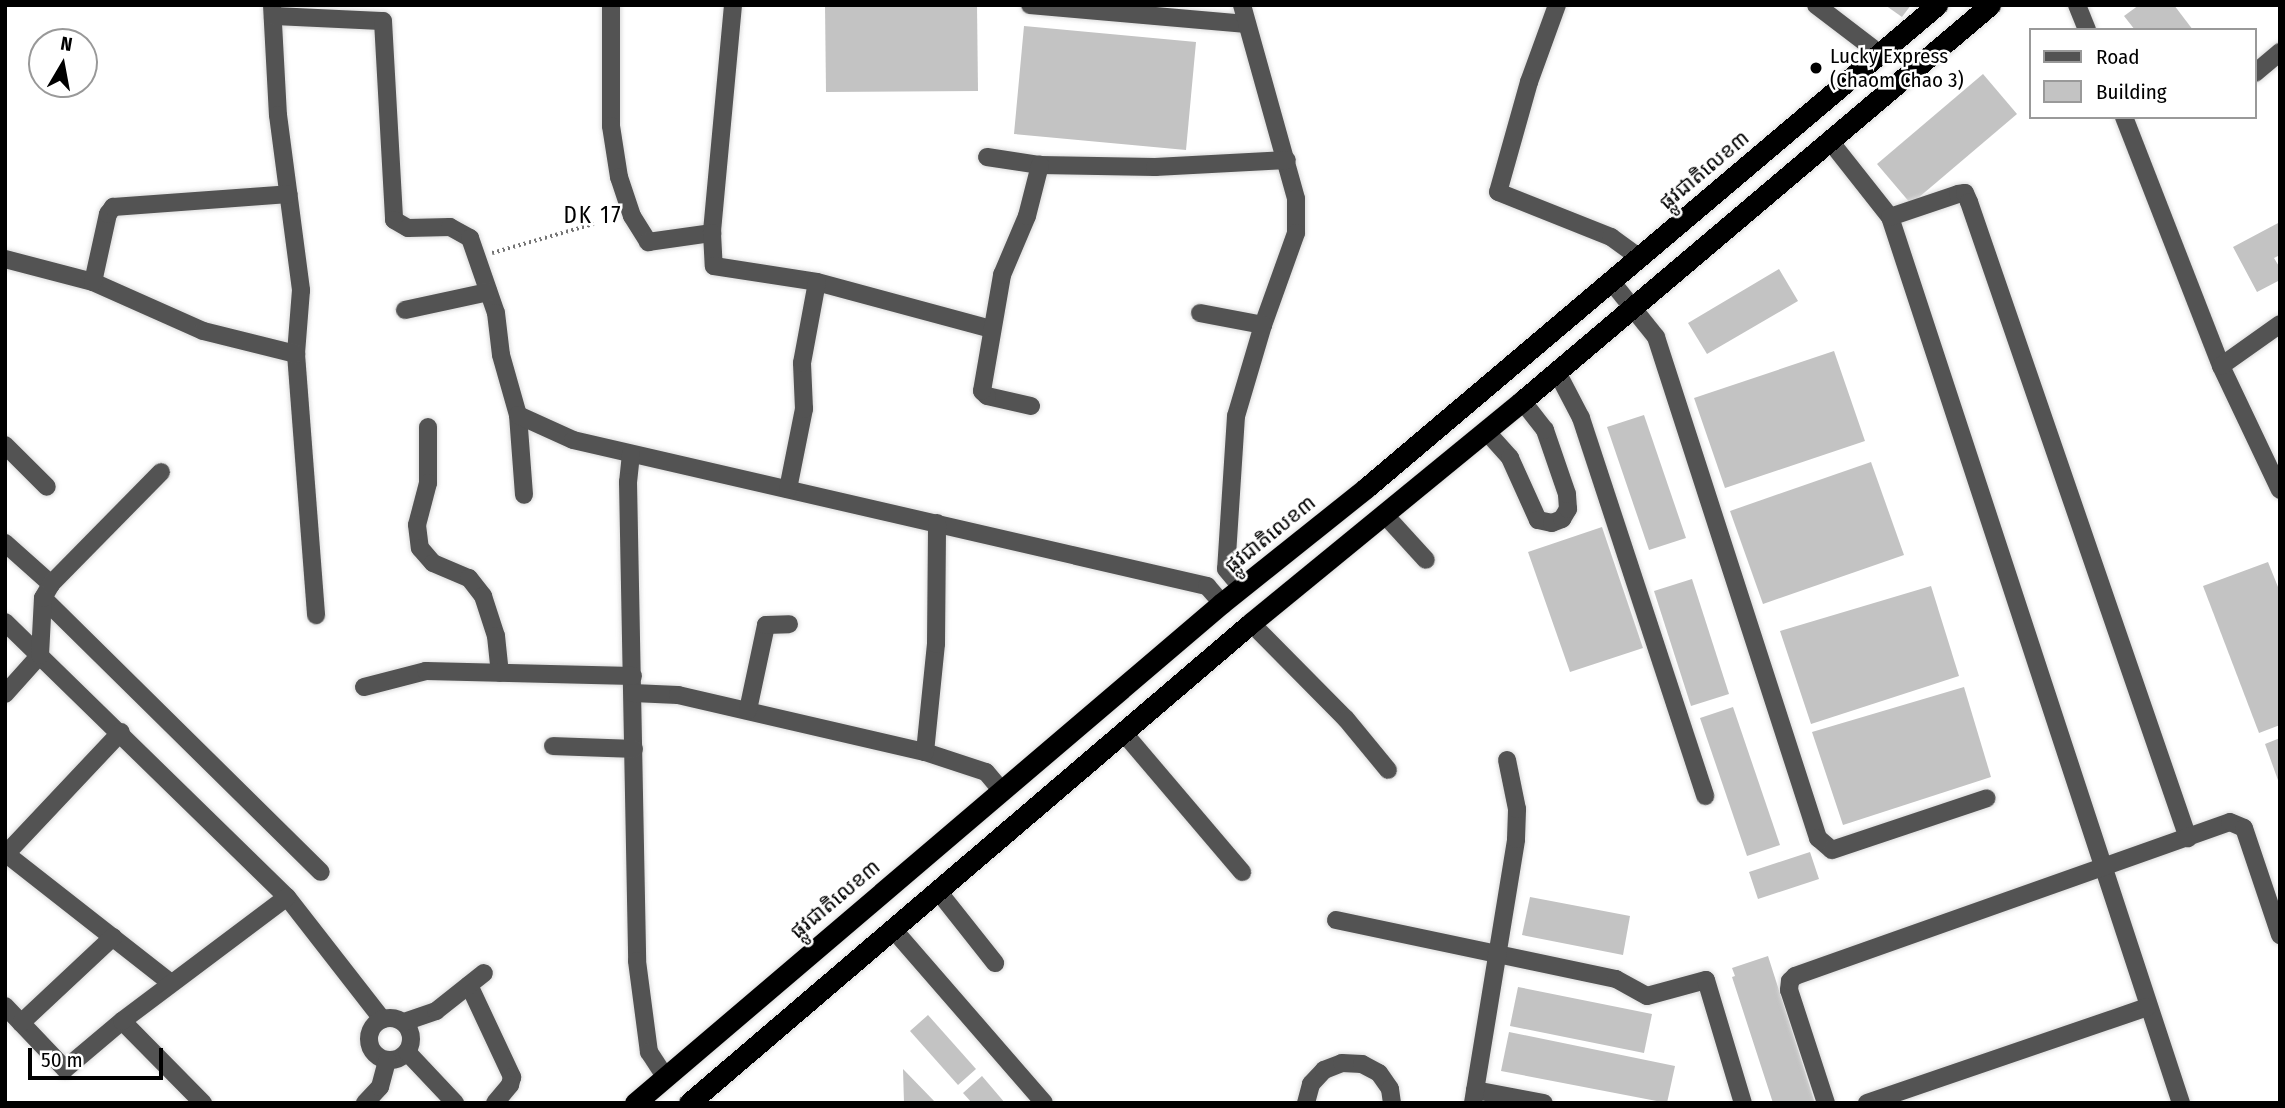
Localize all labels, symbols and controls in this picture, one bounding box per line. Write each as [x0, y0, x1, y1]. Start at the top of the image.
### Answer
north arrow [28, 28, 98, 98]
legend [2030, 28, 2257, 119]
text: N [59, 31, 74, 56]
place label: Lucky Express (Chaom Chao 3) [1830, 43, 1964, 93]
text: Road [2096, 44, 2140, 70]
marker: Lucky Express (Chaom Chao 3) [1808, 60, 1824, 76]
text: Building [2096, 79, 2167, 105]
street label: ផ្លូវជាតិលេខ៣ [1654, 125, 1754, 215]
district label: DK 17 [564, 201, 622, 229]
street label: ផ្លូវជាតិលេខ៣ [1219, 490, 1321, 578]
street label: ផ្លូវជាតិលេខ៣ [785, 854, 885, 944]
scale bar [32, 1034, 166, 1078]
text: 50 m [41, 1047, 83, 1073]

